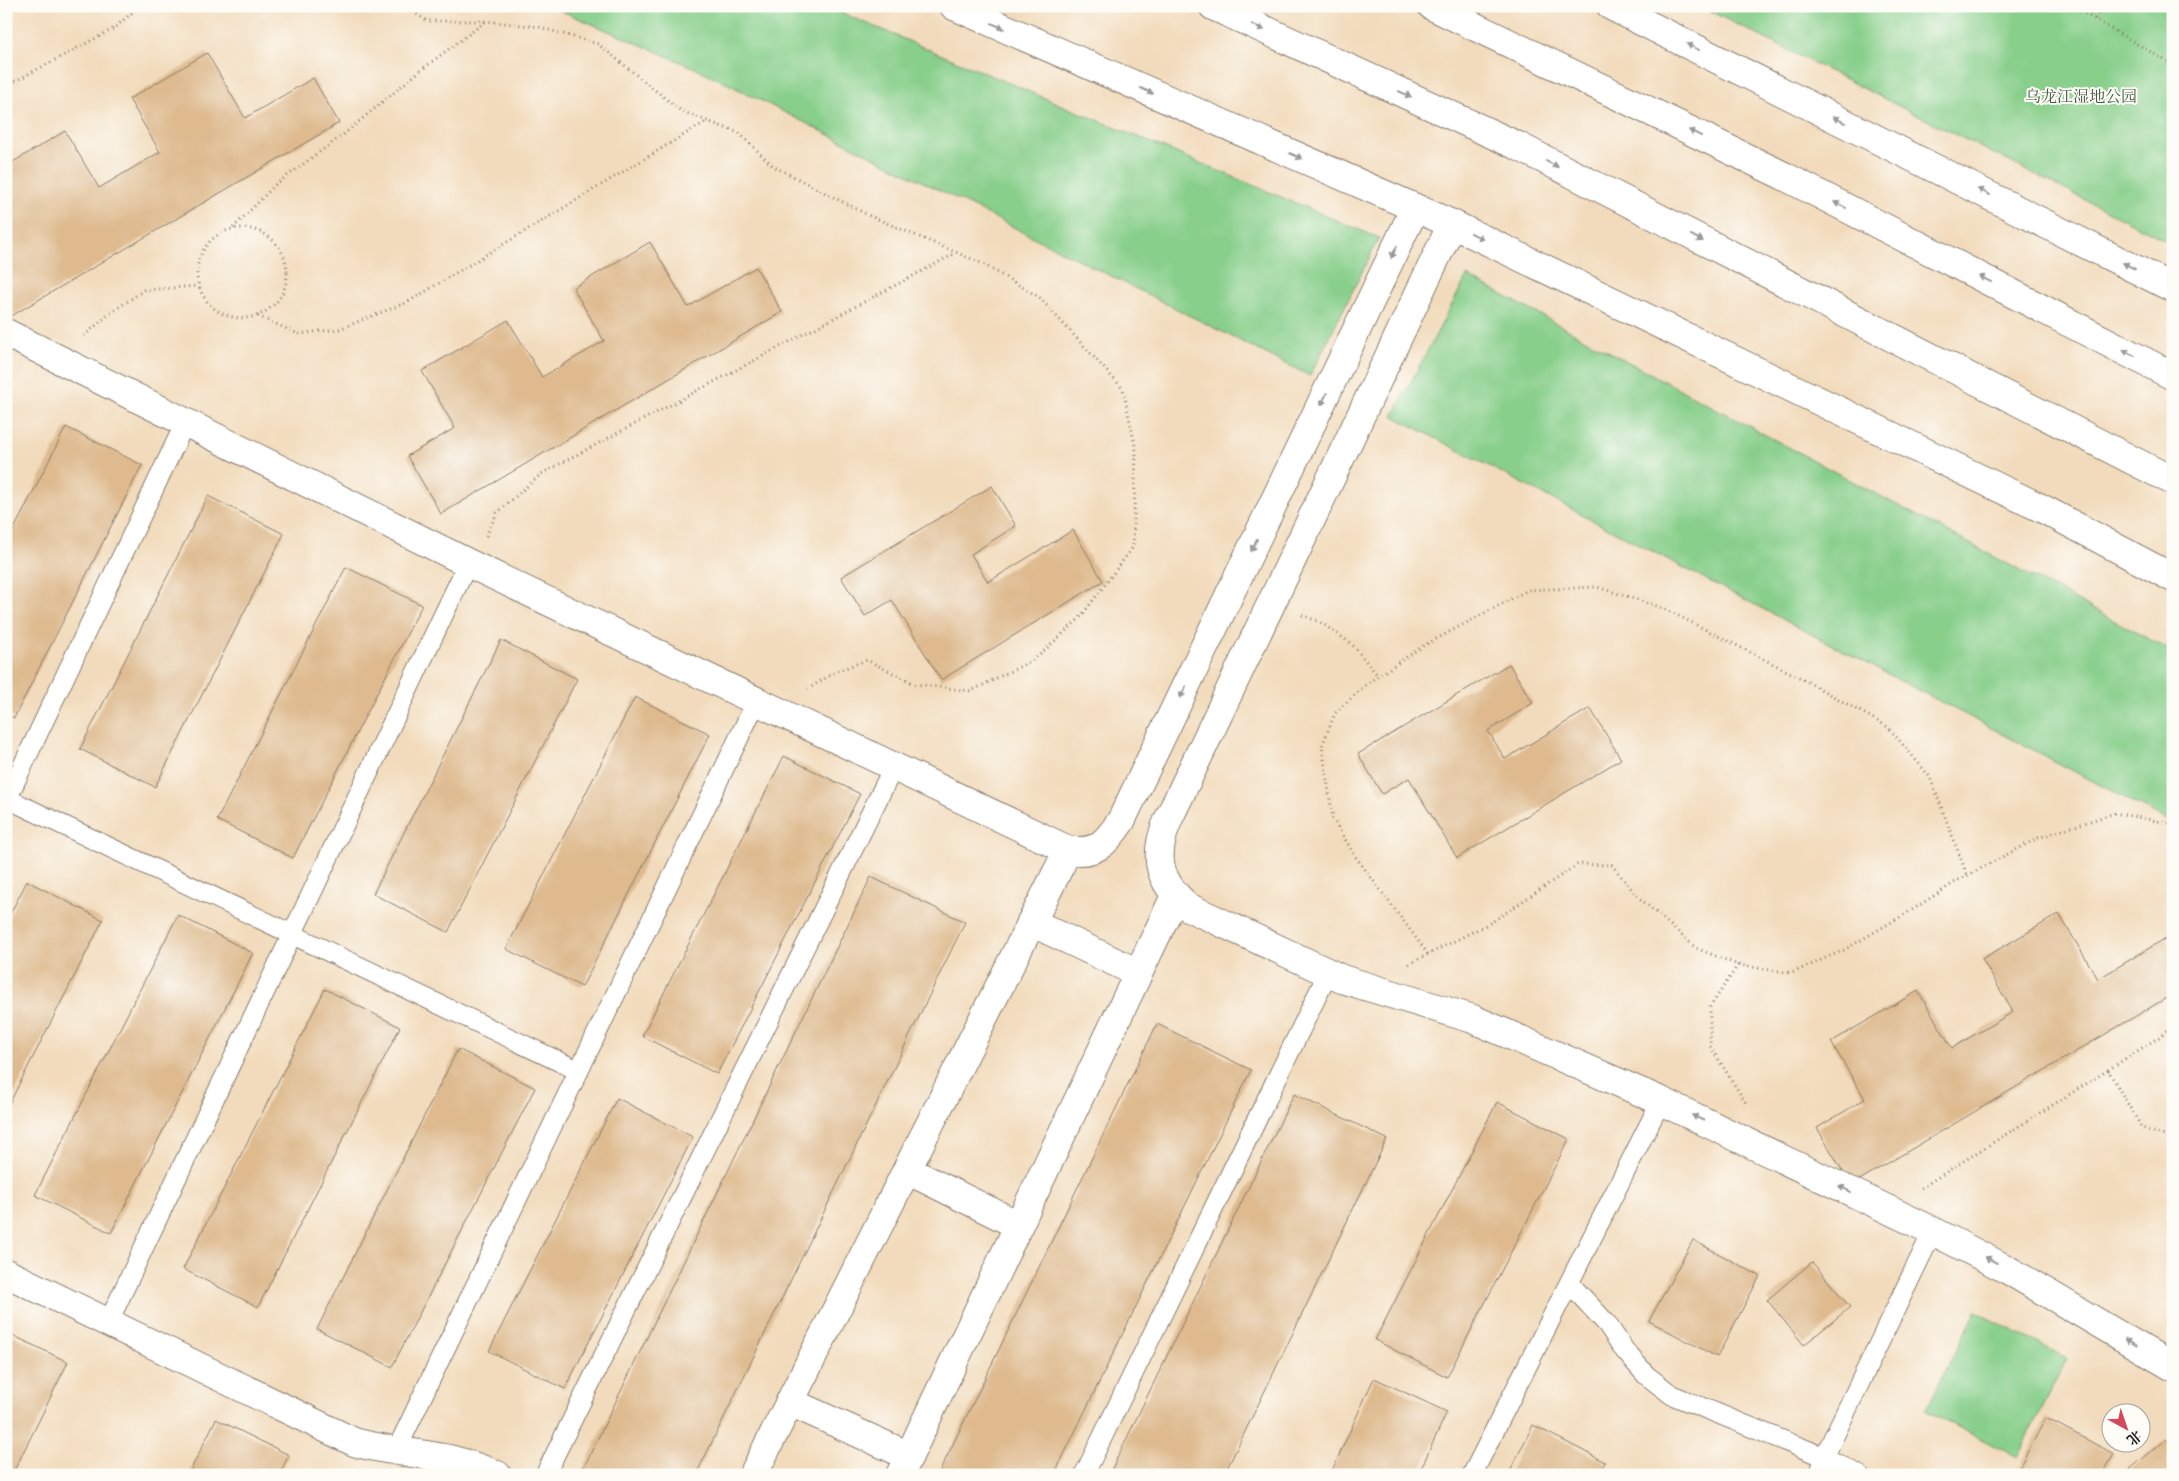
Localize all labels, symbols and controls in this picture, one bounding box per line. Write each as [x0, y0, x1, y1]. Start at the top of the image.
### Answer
one-way arrow [991, 22, 1005, 30]
one-way arrow [1251, 23, 1265, 31]
one-way arrow [1686, 43, 1701, 51]
park label: 乌龙江湿地公园 [2025, 86, 2137, 108]
one-way arrow [1140, 87, 1154, 95]
one-way arrow [1398, 90, 1413, 99]
one-way arrow [1832, 116, 1846, 124]
one-way arrow [1687, 129, 1702, 137]
one-way arrow [1289, 152, 1303, 160]
one-way arrow [1545, 160, 1560, 168]
one-way arrow [1977, 188, 1991, 196]
one-way arrow [1833, 201, 1848, 209]
one-way arrow [1469, 232, 1484, 240]
one-way arrow [1690, 234, 1704, 242]
one-way arrow [1390, 245, 1398, 259]
one-way arrow [2122, 262, 2136, 270]
one-way arrow [1978, 275, 1992, 283]
one-way arrow [2122, 349, 2137, 357]
one-way arrow [1320, 392, 1328, 406]
one-way arrow [1249, 538, 1257, 552]
one-way arrow [1179, 685, 1187, 699]
one-way arrow [1691, 1114, 1705, 1122]
one-way arrow [1838, 1184, 1852, 1192]
one-way arrow [1983, 1256, 1998, 1264]
one-way arrow [2124, 1338, 2137, 1347]
north arrow [2102, 1404, 2152, 1454]
text: 北 [2123, 1426, 2146, 1449]

